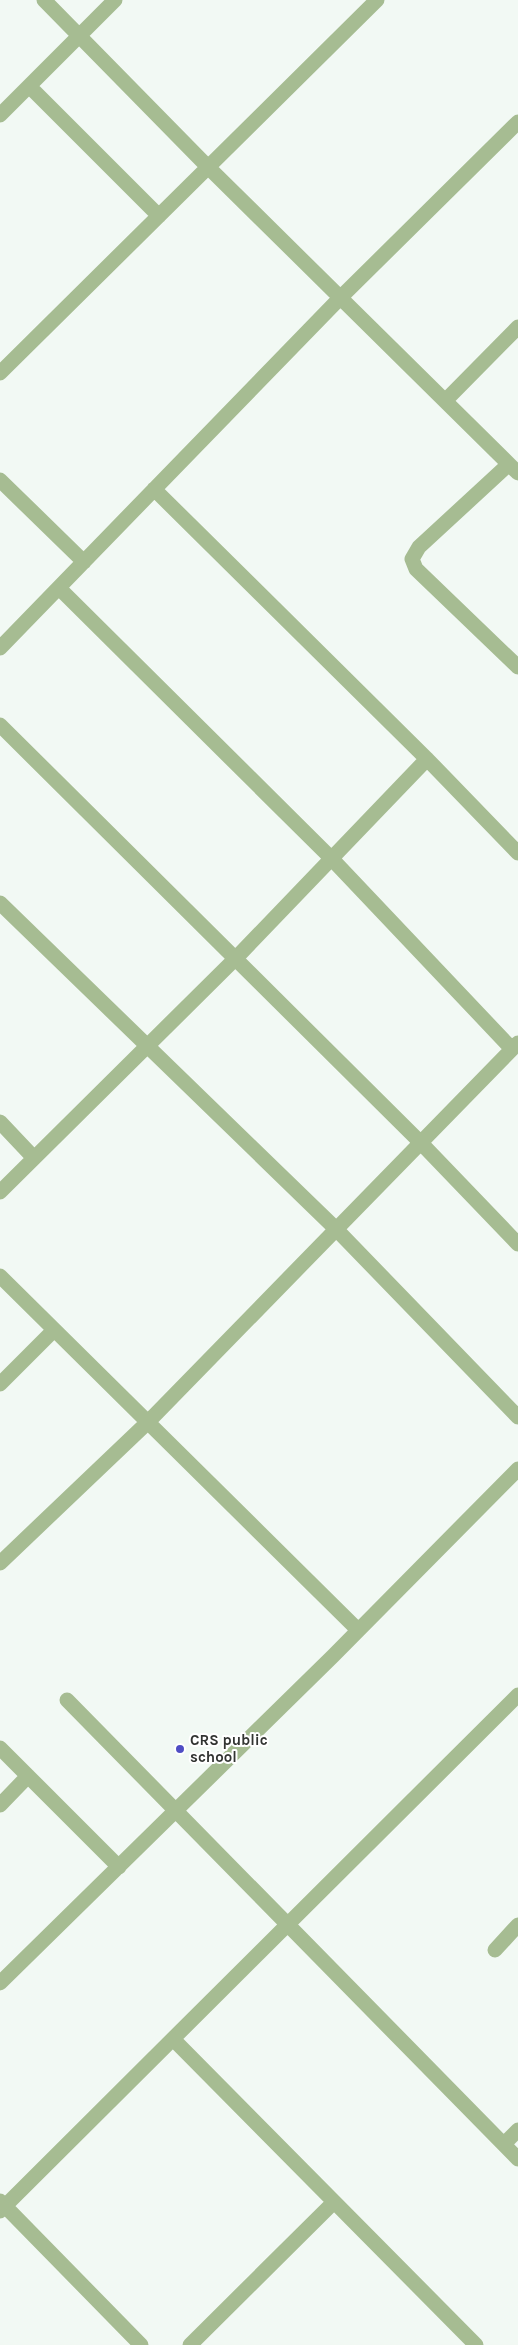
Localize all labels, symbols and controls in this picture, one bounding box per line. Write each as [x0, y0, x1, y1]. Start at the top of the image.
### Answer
place label: CRS public school [190, 1731, 268, 1766]
marker: CRS public school [174, 1743, 186, 1755]

